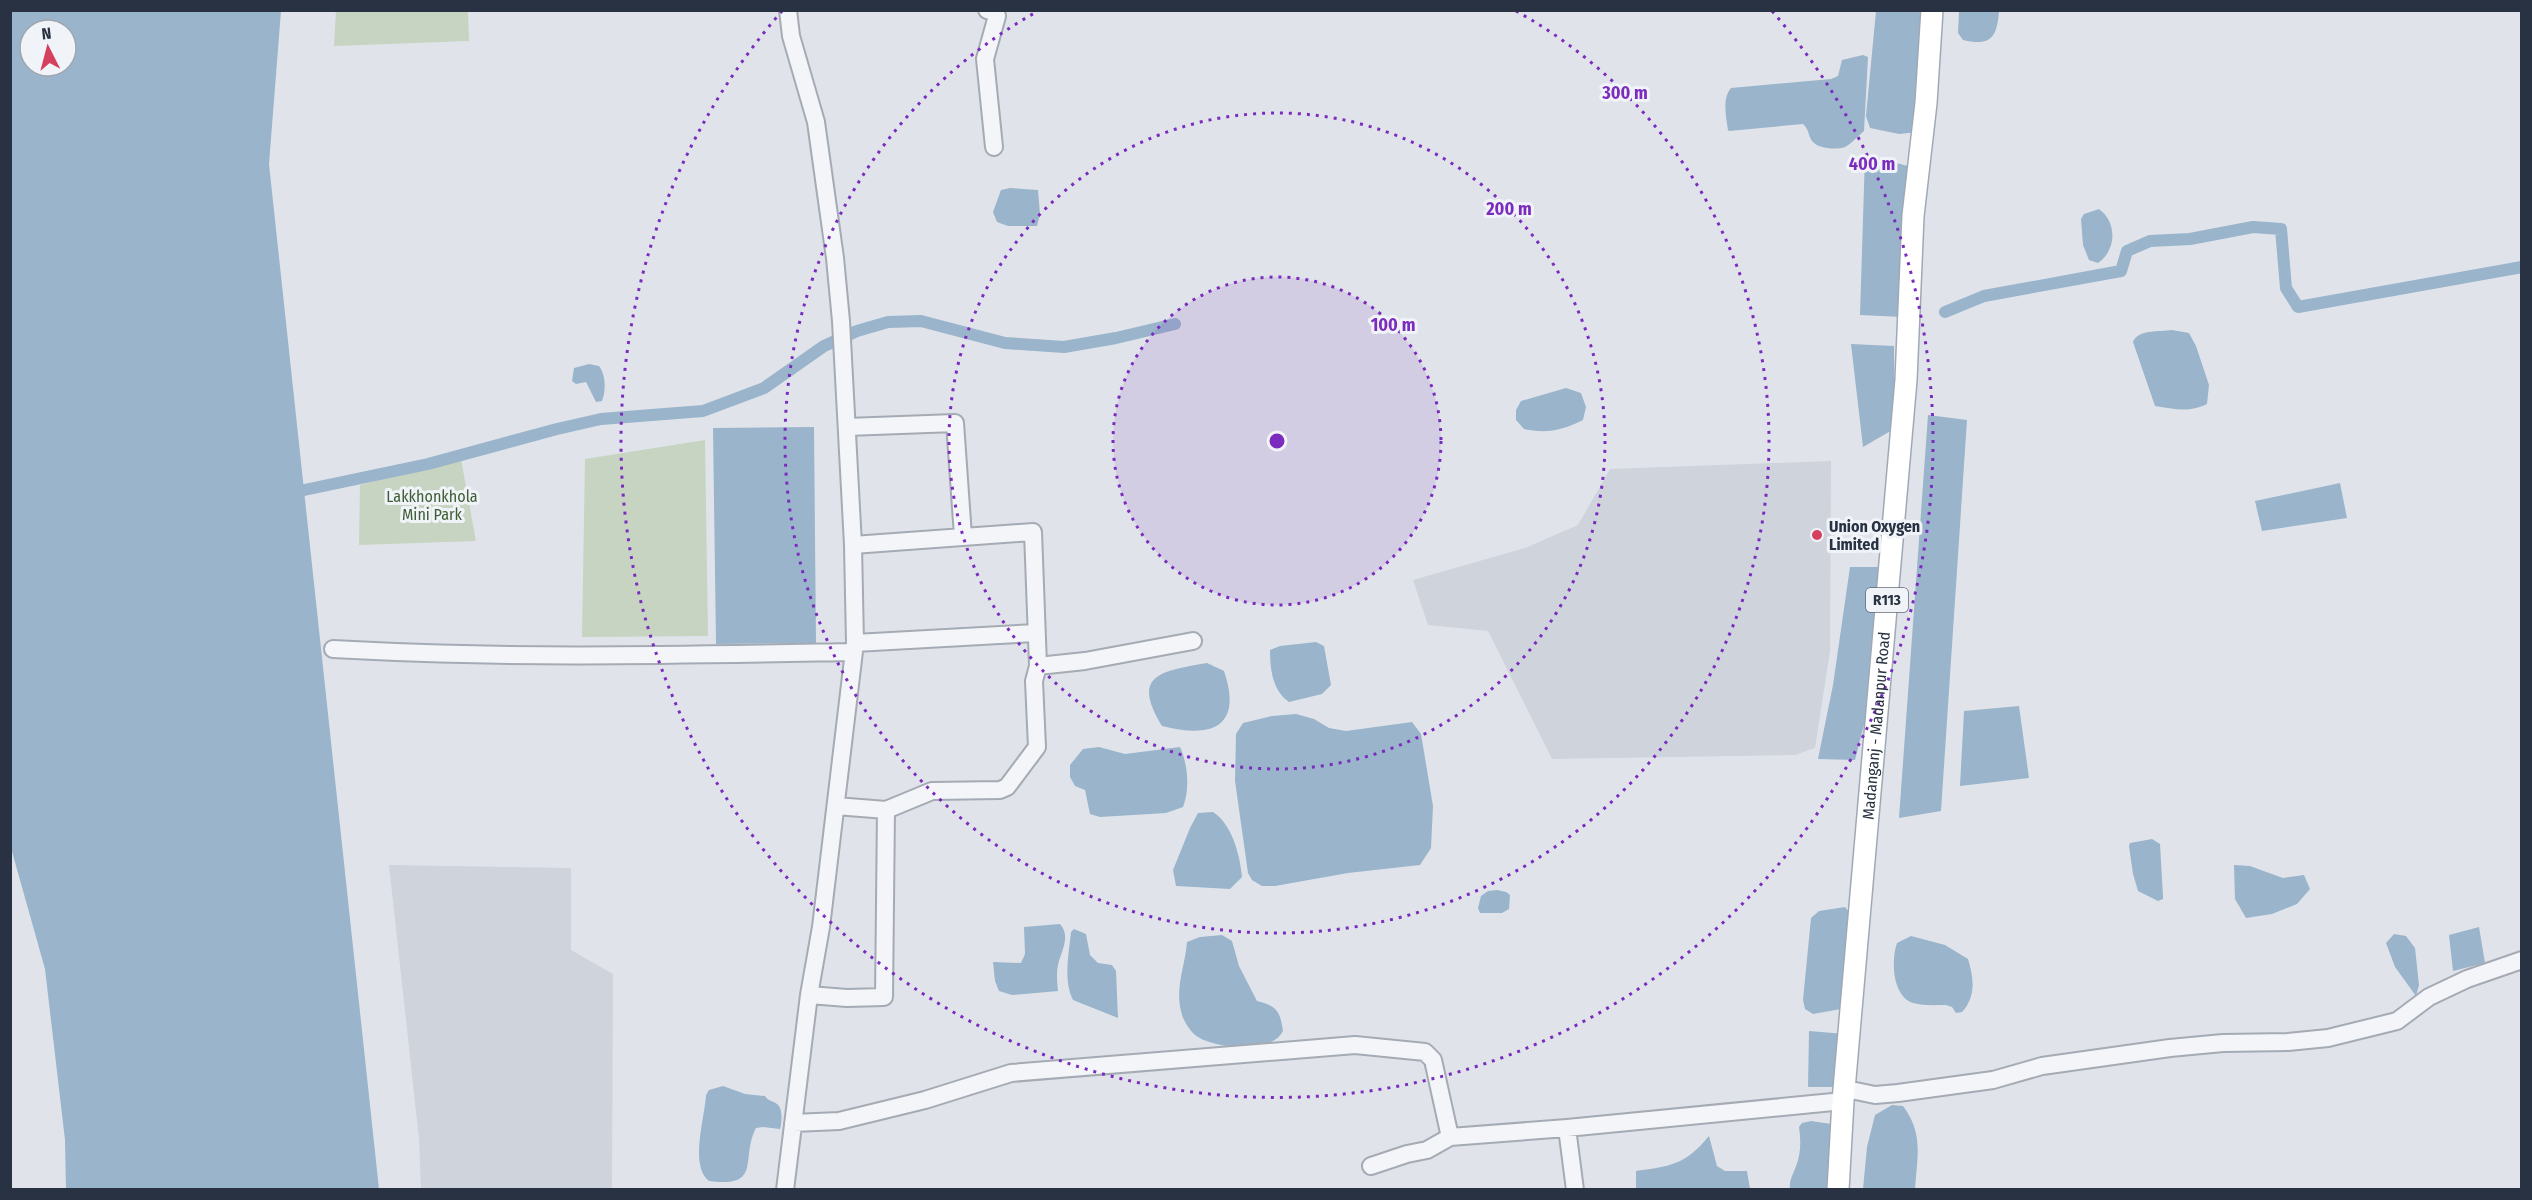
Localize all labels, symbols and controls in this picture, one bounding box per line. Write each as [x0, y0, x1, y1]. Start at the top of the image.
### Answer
north arrow [18, 18, 78, 78]
text: N [41, 24, 52, 44]
text: 300 m [1601, 82, 1648, 104]
text: 400 m [1849, 153, 1895, 175]
text: 200 m [1485, 198, 1532, 220]
text: 100 m [1371, 314, 1415, 336]
centre of rings [1267, 431, 1287, 451]
park label: Lakkhonkhola Mini Park [386, 487, 478, 524]
place label: Union Oxygen Limited [1829, 517, 1920, 554]
marker: Union Oxygen Limited [1810, 528, 1824, 542]
road number: R113 [1866, 588, 1908, 612]
street label: Madanganj - Madanpur Road [1858, 631, 1893, 820]

